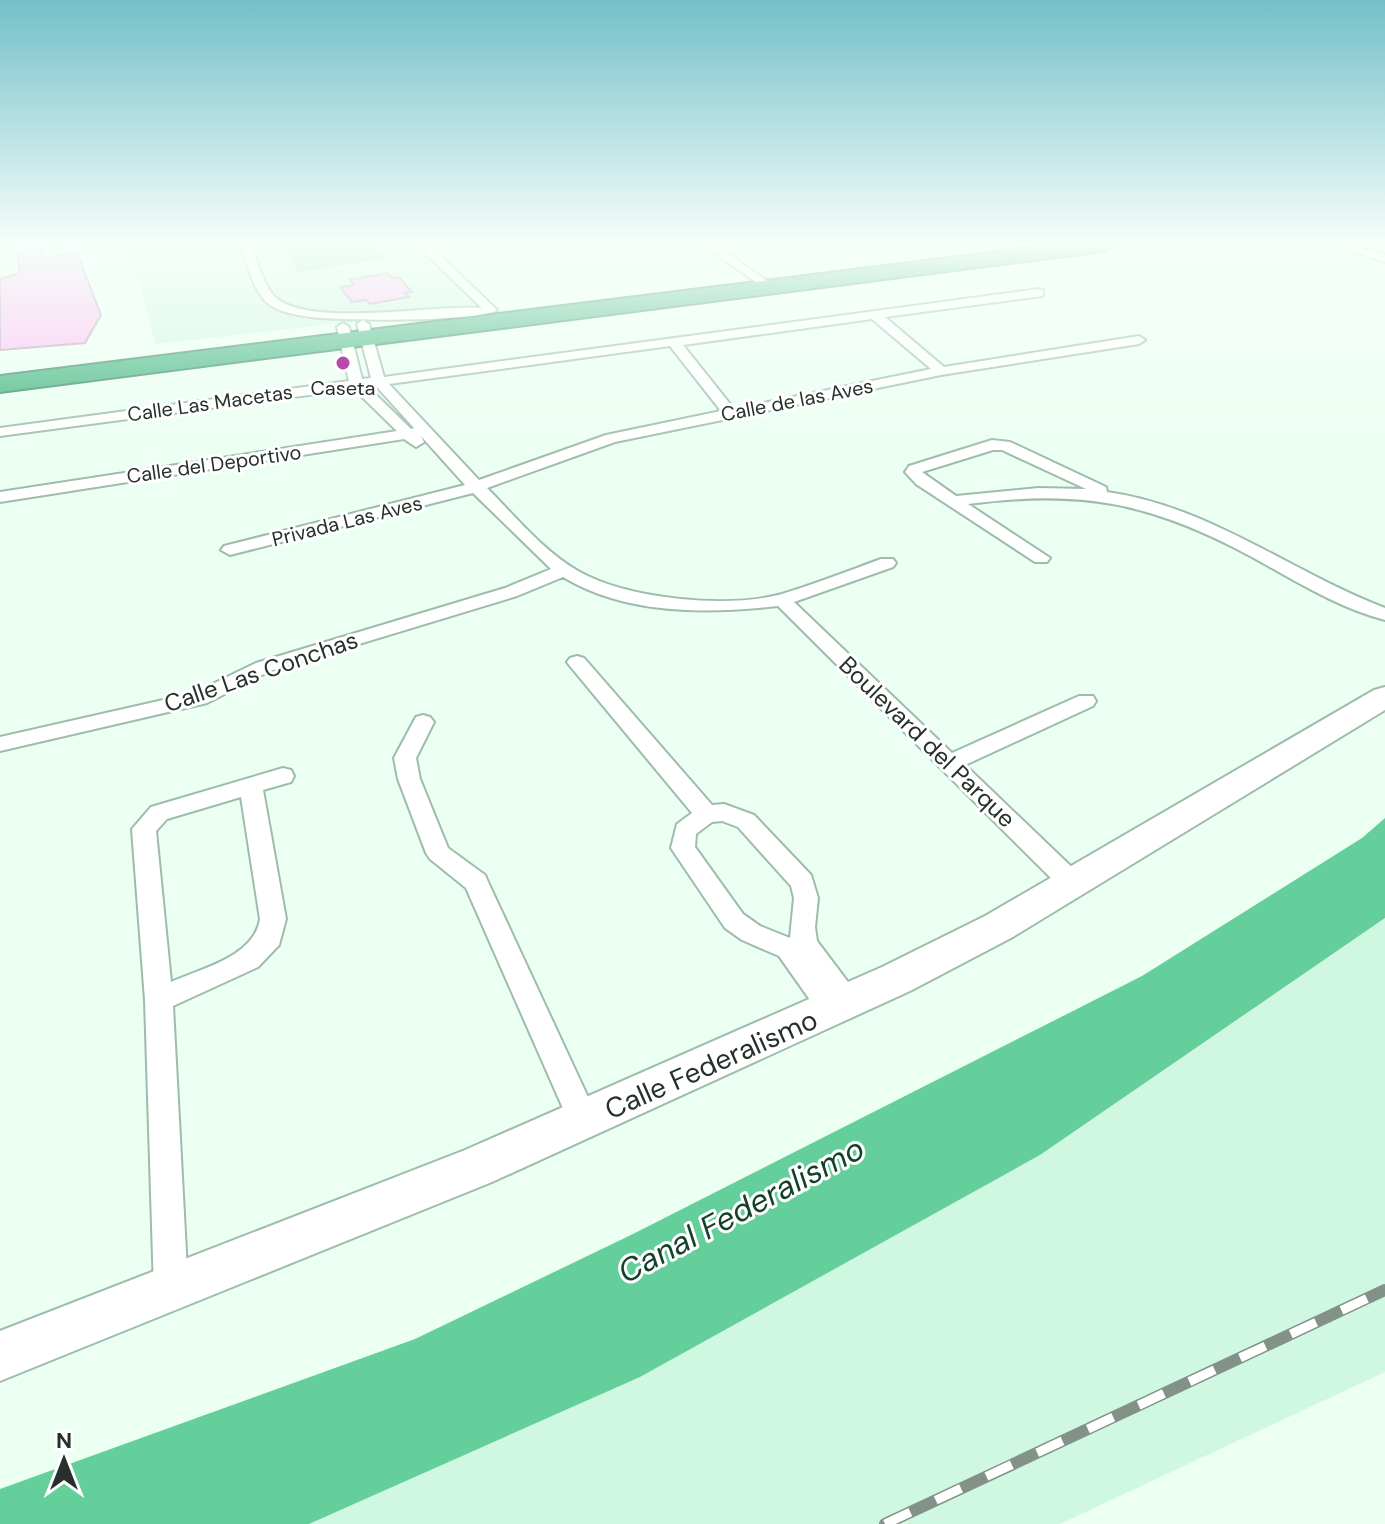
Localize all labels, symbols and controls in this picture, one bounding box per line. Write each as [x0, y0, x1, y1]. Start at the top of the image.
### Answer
marker: Caseta [334, 354, 352, 372]
street label: Calle de las Aves [719, 373, 875, 427]
place label: Caseta [311, 375, 376, 401]
street label: Calle Las Macetas [126, 379, 294, 427]
street label: Calle del Deportivo [125, 439, 303, 489]
street label: Privada Las Aves [269, 490, 425, 552]
street label: Calle Las Conchas [160, 624, 362, 719]
street label: Boulevard del Parque [833, 649, 1022, 834]
street label: Calle Federalismo [599, 1001, 823, 1128]
water label: Canal Federalismo [610, 1127, 872, 1293]
north arrow [24, 1420, 104, 1500]
text: N [56, 1426, 72, 1455]

